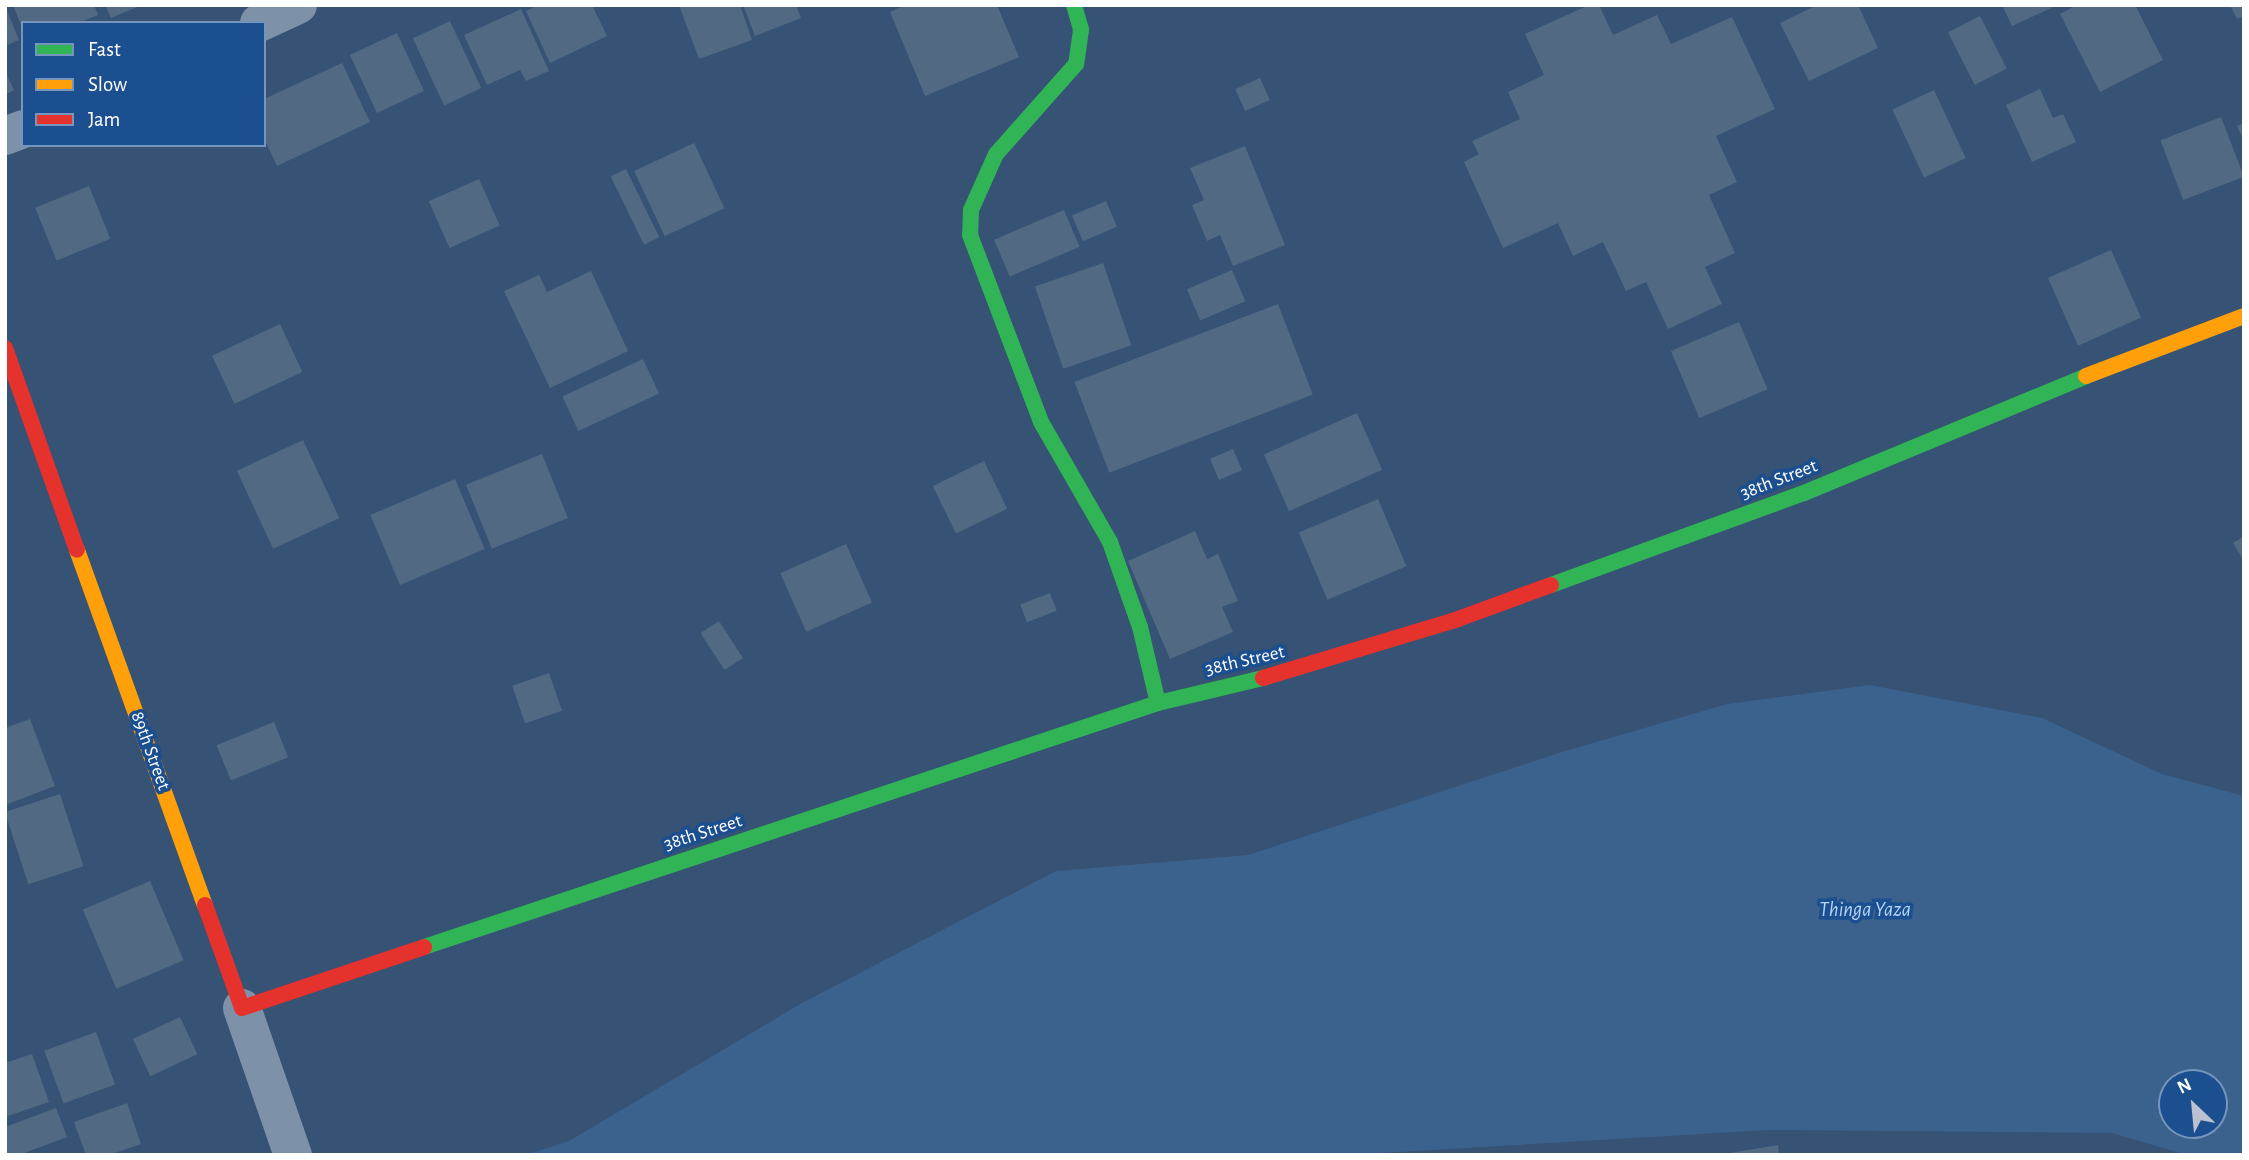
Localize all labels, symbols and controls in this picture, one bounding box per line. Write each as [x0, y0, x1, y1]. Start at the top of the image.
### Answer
legend [21, 21, 266, 147]
text: Fast [88, 39, 121, 60]
text: Slow [88, 74, 127, 95]
text: Jam [88, 109, 120, 130]
street label: 38th Street [1737, 455, 1821, 505]
street label: 38th Street [1203, 641, 1287, 681]
street label: 89th Street [125, 709, 175, 793]
street label: 38th Street [661, 810, 745, 856]
water label: Thinga Yaza [1819, 897, 1911, 923]
north arrow [2158, 1069, 2228, 1139]
text: N [2174, 1075, 2195, 1098]

